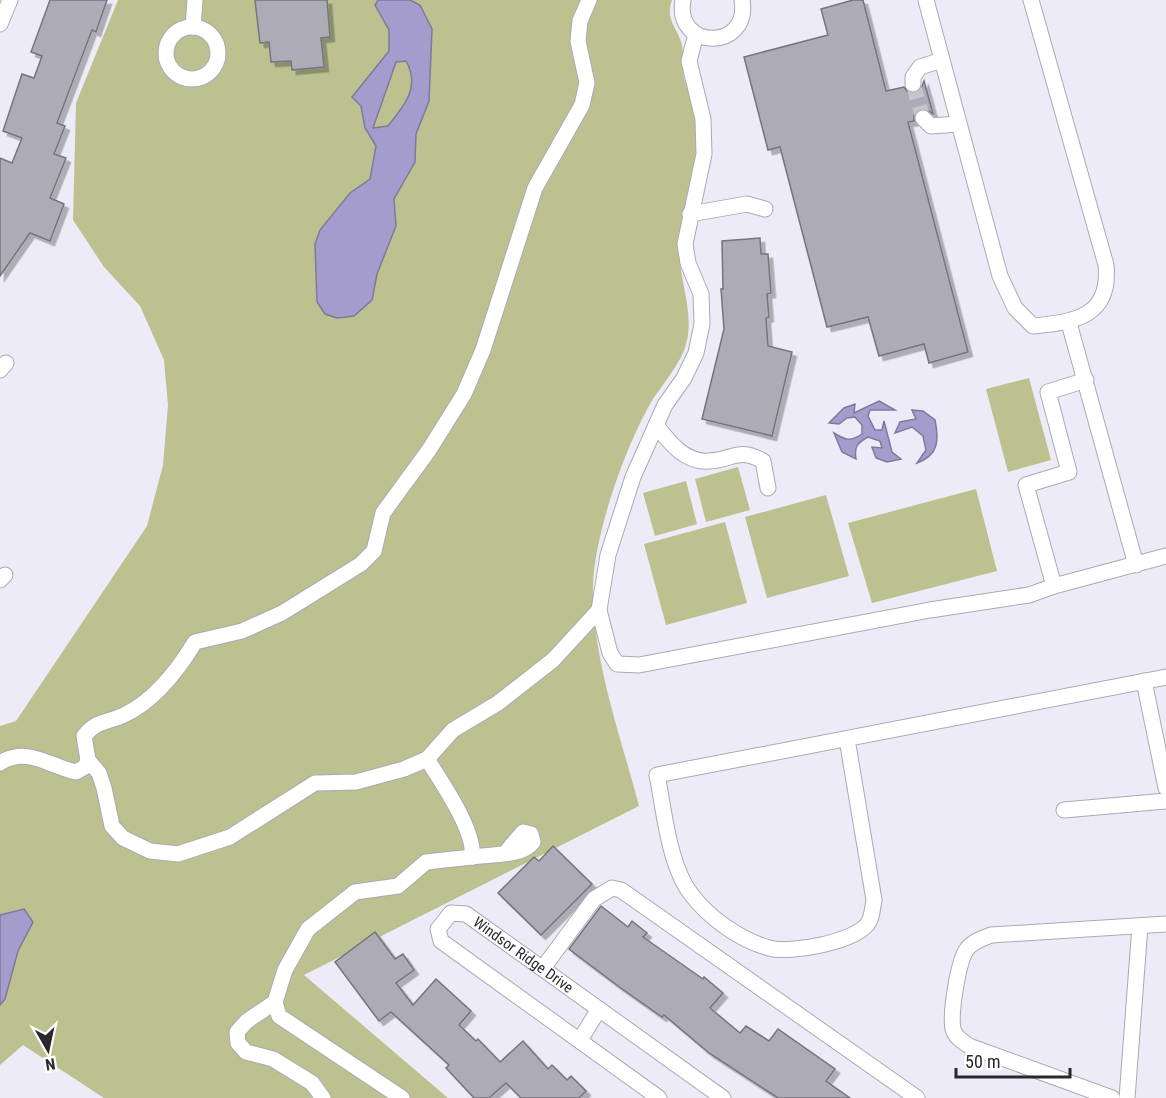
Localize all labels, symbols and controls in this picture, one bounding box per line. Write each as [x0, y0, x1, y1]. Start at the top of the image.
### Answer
street label: Windsor Ridge Drive [470, 913, 577, 997]
north arrow [18, 1020, 78, 1080]
scale bar [956, 1041, 1070, 1079]
text: 50 m [965, 1051, 1000, 1072]
text: N [44, 1054, 57, 1074]

